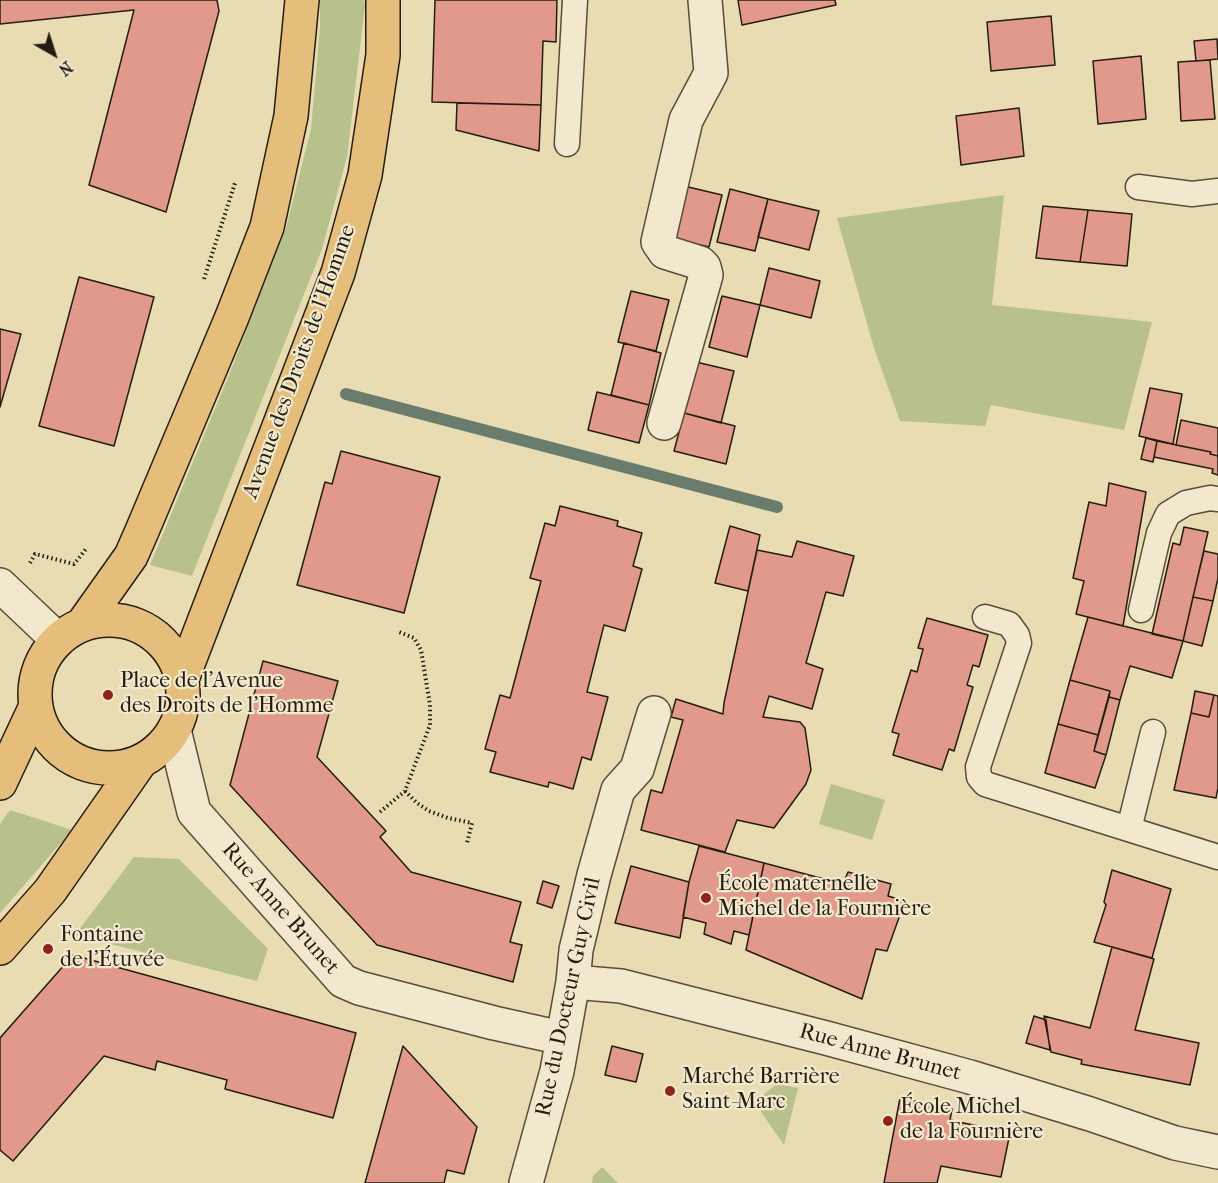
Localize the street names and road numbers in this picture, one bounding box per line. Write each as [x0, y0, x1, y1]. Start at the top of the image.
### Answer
street label: Avenue des Droits de l'Homme [238, 222, 362, 502]
street label: Rue Anne Brunet [215, 838, 345, 980]
street label: Rue du Docteur Guy Civil [531, 875, 607, 1119]
street label: Rue Anne Brunet [796, 1019, 964, 1087]

